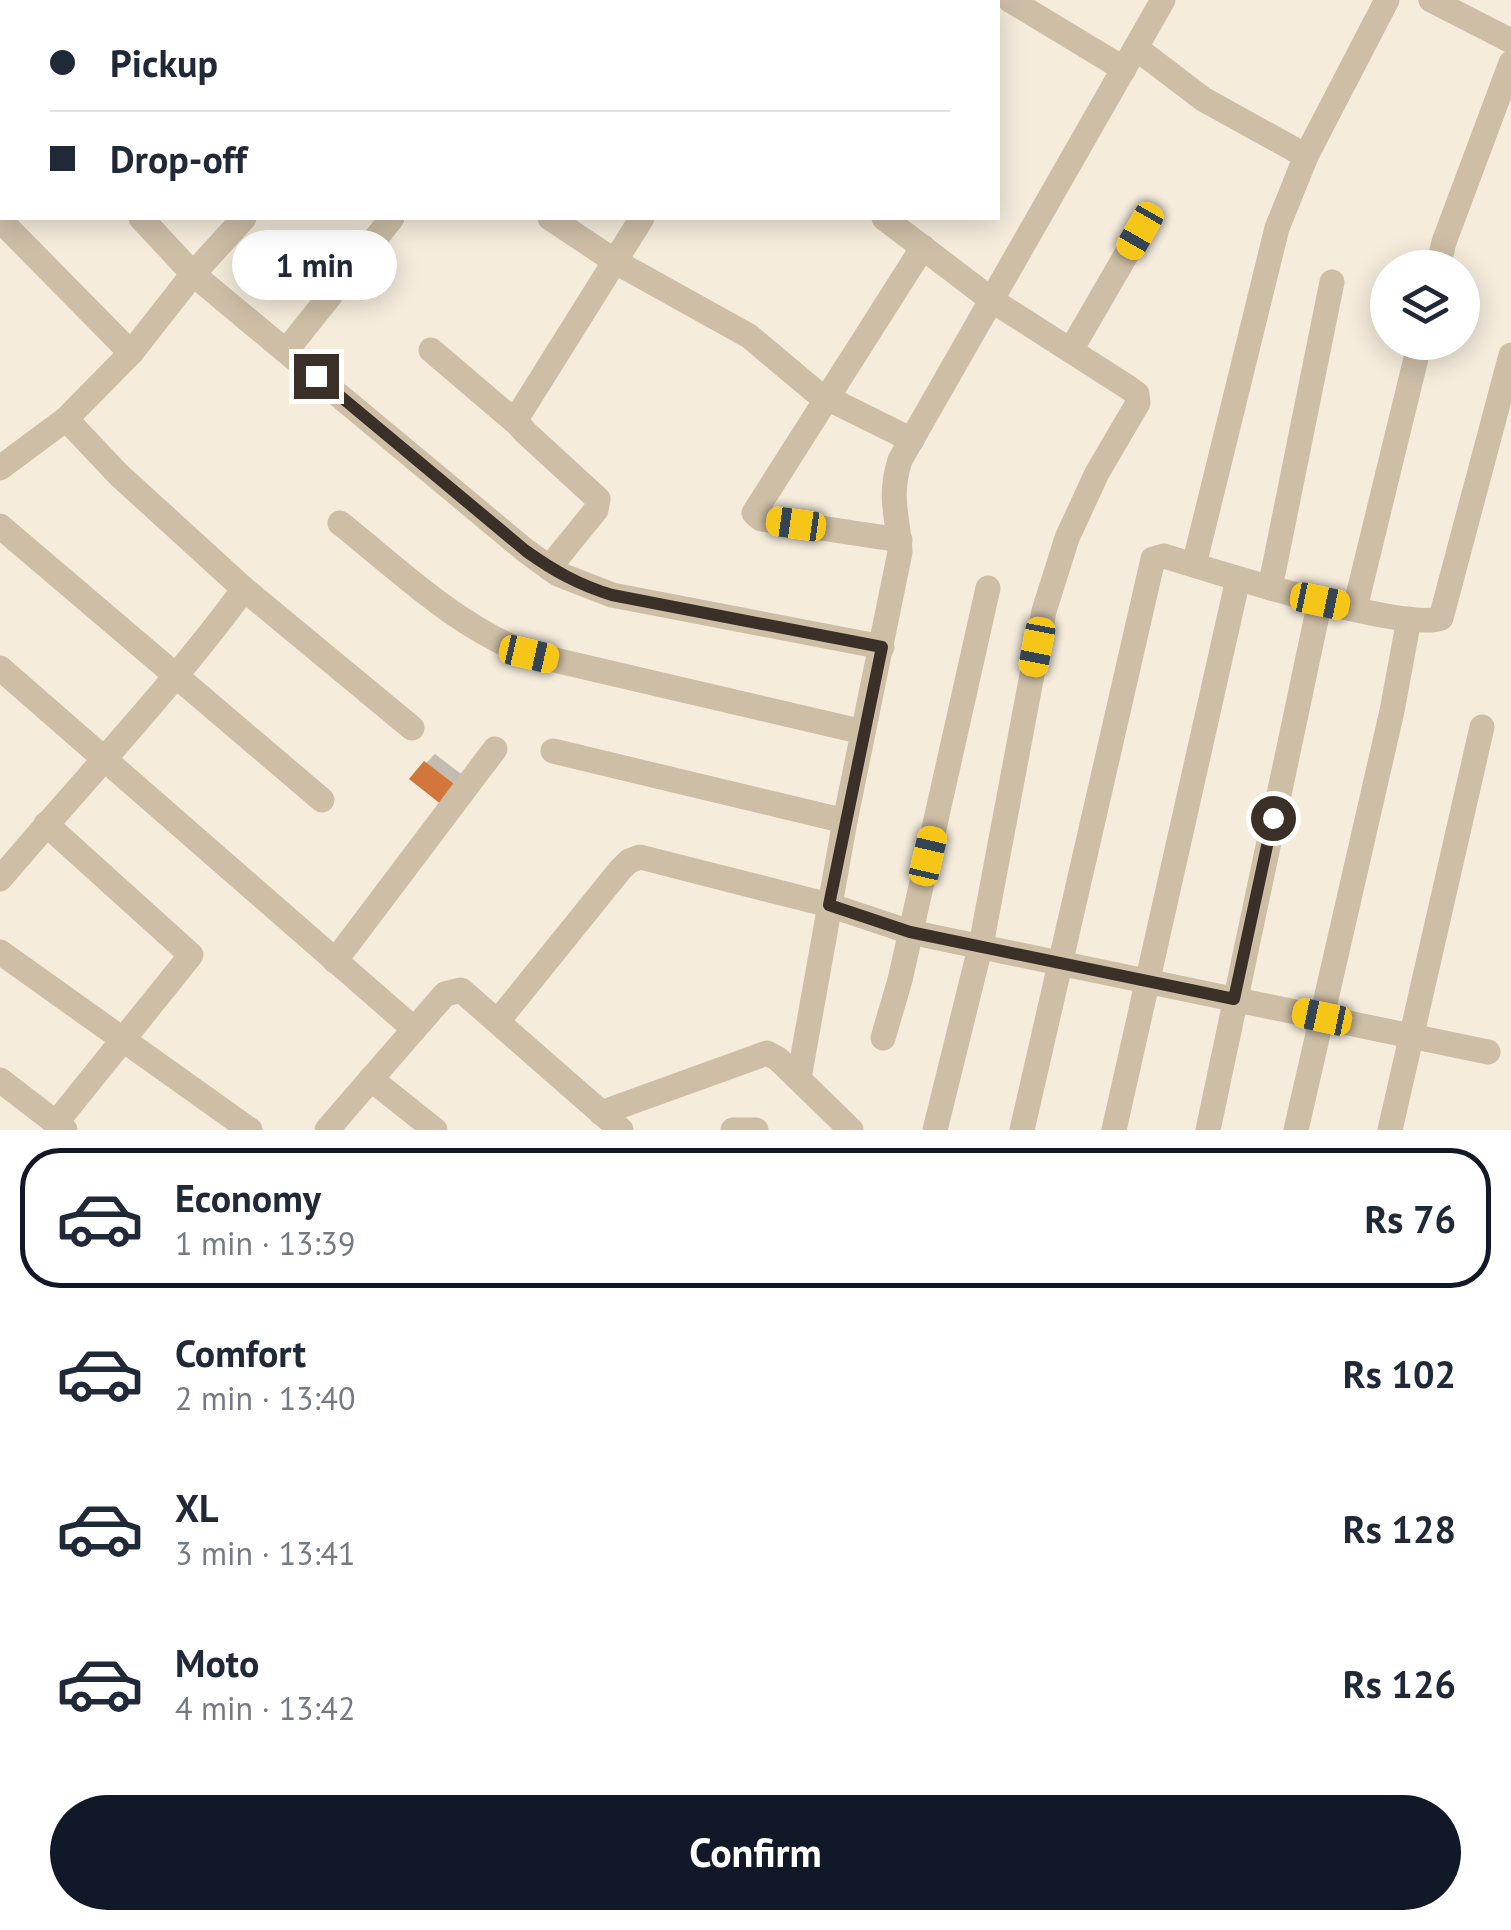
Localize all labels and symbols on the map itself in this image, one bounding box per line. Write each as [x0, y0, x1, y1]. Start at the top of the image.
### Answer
car [1112, 198, 1168, 264]
callout: 1 min [234, 231, 398, 301]
route end [294, 354, 339, 399]
car [764, 505, 828, 543]
car [1288, 580, 1352, 622]
car [1017, 615, 1057, 679]
car [496, 633, 562, 675]
route start [1251, 796, 1296, 841]
car [907, 823, 949, 889]
car [1290, 996, 1354, 1038]

